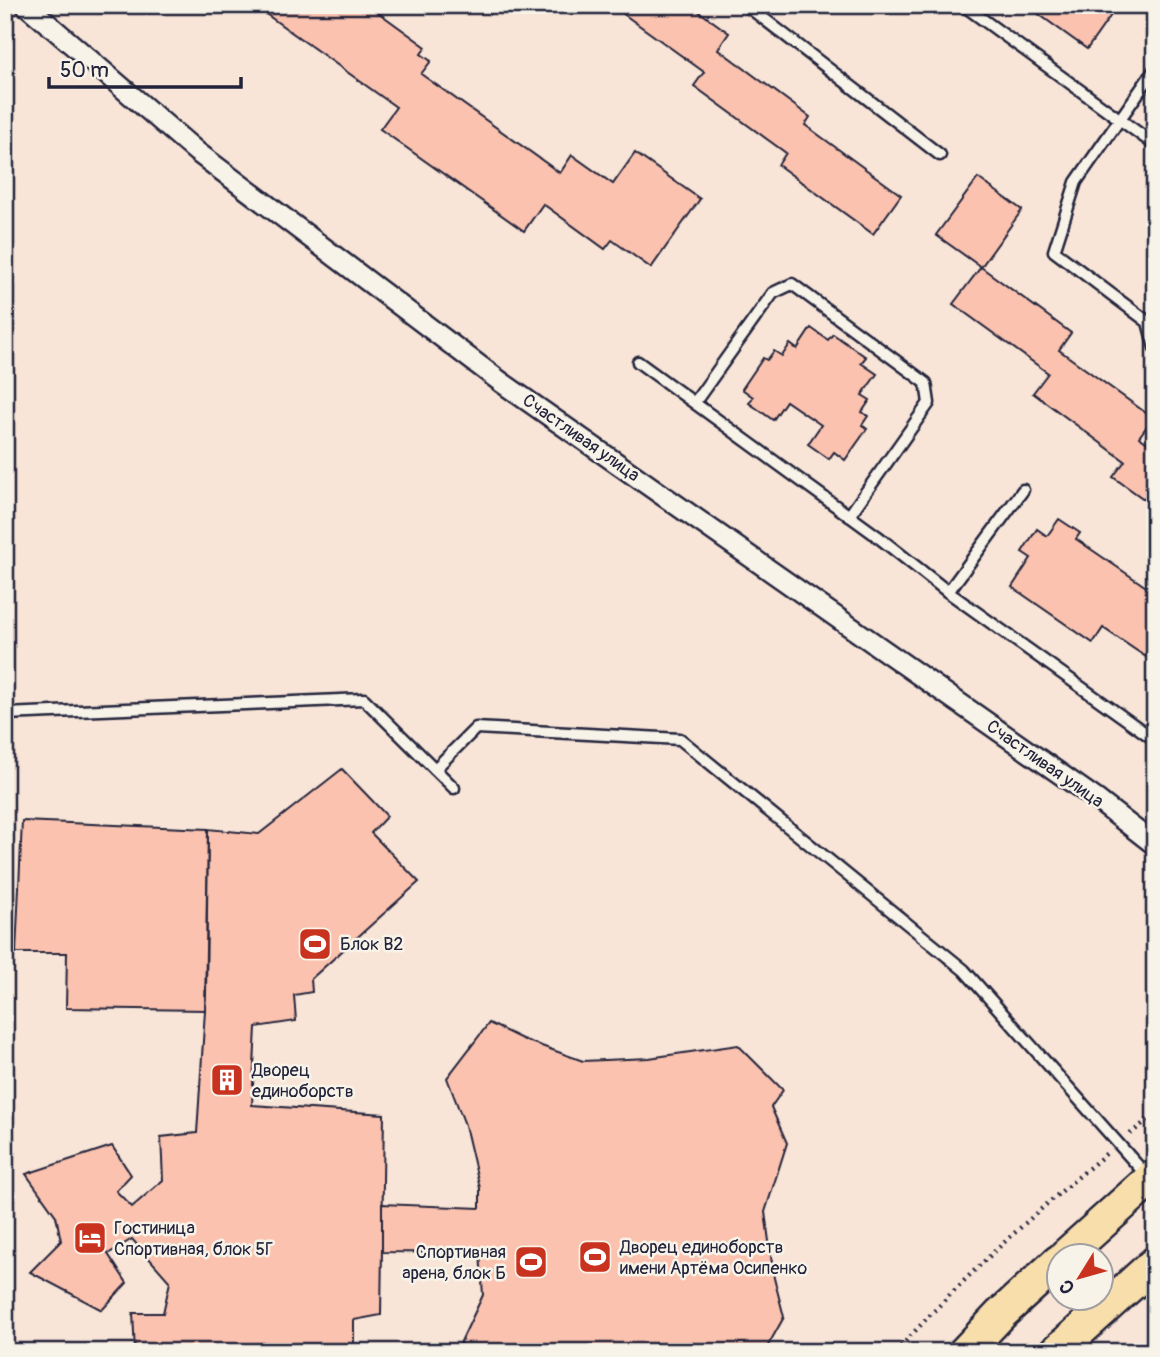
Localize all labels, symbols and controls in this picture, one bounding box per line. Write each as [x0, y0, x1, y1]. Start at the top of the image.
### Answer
scale bar [49, 46, 242, 90]
text: 50 m [60, 57, 109, 84]
street label: Счастливая улица [518, 389, 644, 487]
street label: Счастливая улица [982, 715, 1108, 813]
sports icon: Блок В2 [296, 925, 334, 963]
place label: Блок В2 [340, 933, 403, 956]
place label: Дворец единоборств [251, 1059, 353, 1103]
building icon: Дворец единоборств [208, 1061, 246, 1099]
place label: Гостиница Спортивная, блок 5Г [114, 1217, 274, 1261]
hotel icon: Гостиница Спортивная, блок 5Г [71, 1219, 109, 1257]
place label: Дворец единоборств имени Артёма Осипенко [619, 1236, 808, 1280]
sports icon: Дворец единоборств имени Артёма Осипенко [576, 1238, 614, 1276]
place label: Спортивная арена, блок Б [402, 1241, 506, 1285]
north arrow [1044, 1242, 1114, 1312]
sports icon: Спортивная арена, блок Б [512, 1243, 550, 1281]
text: С [1054, 1275, 1080, 1299]

